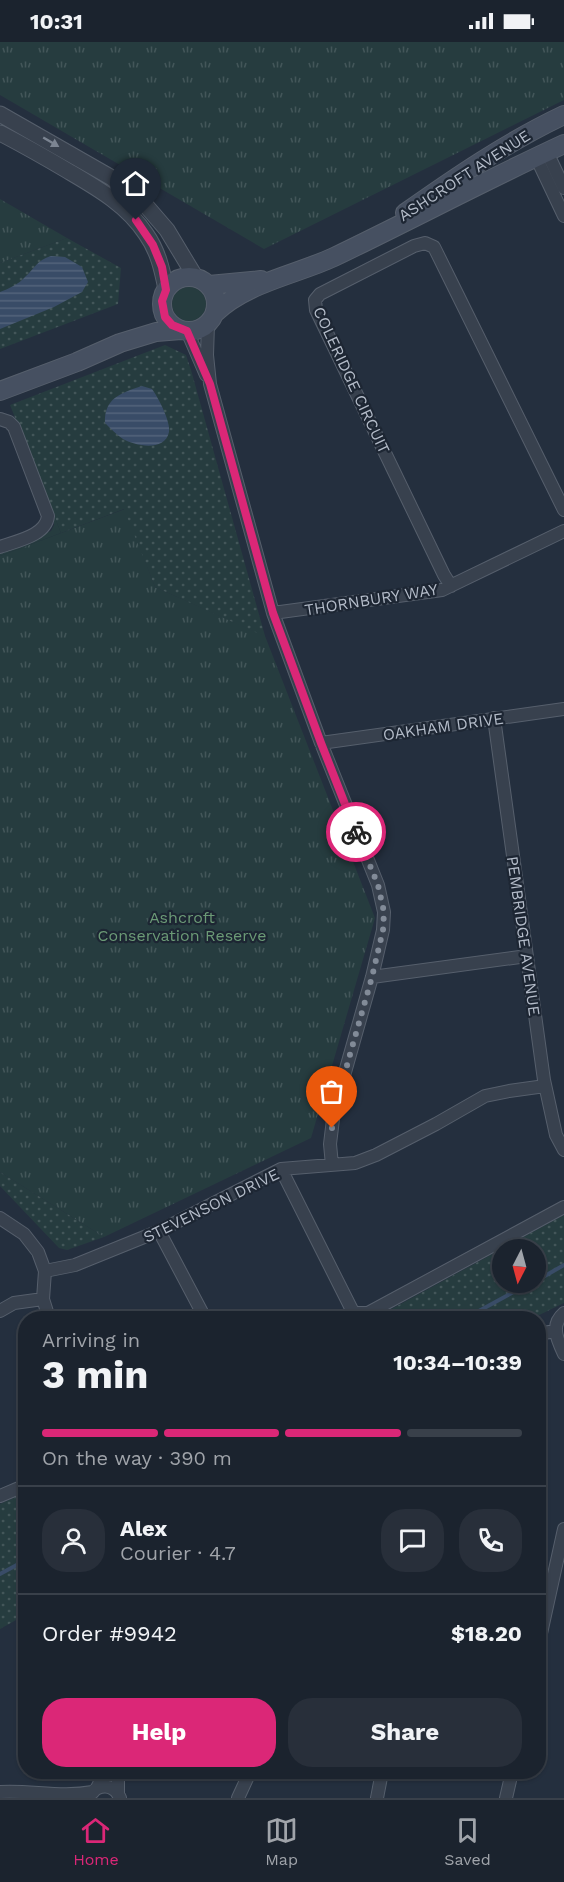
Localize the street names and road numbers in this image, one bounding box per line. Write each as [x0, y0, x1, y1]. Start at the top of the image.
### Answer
street label: ASHCROFT AVENUE [395, 126, 534, 225]
street label: COLERIDGE CIRCUIT [309, 304, 394, 457]
street label: THORNBURY WAY [303, 580, 439, 619]
street label: OAKHAM DRIVE [382, 709, 505, 744]
street label: PEMBRIDGE AVENUE [503, 855, 544, 1017]
street label: STEVENSON DRIVE [140, 1164, 282, 1247]

